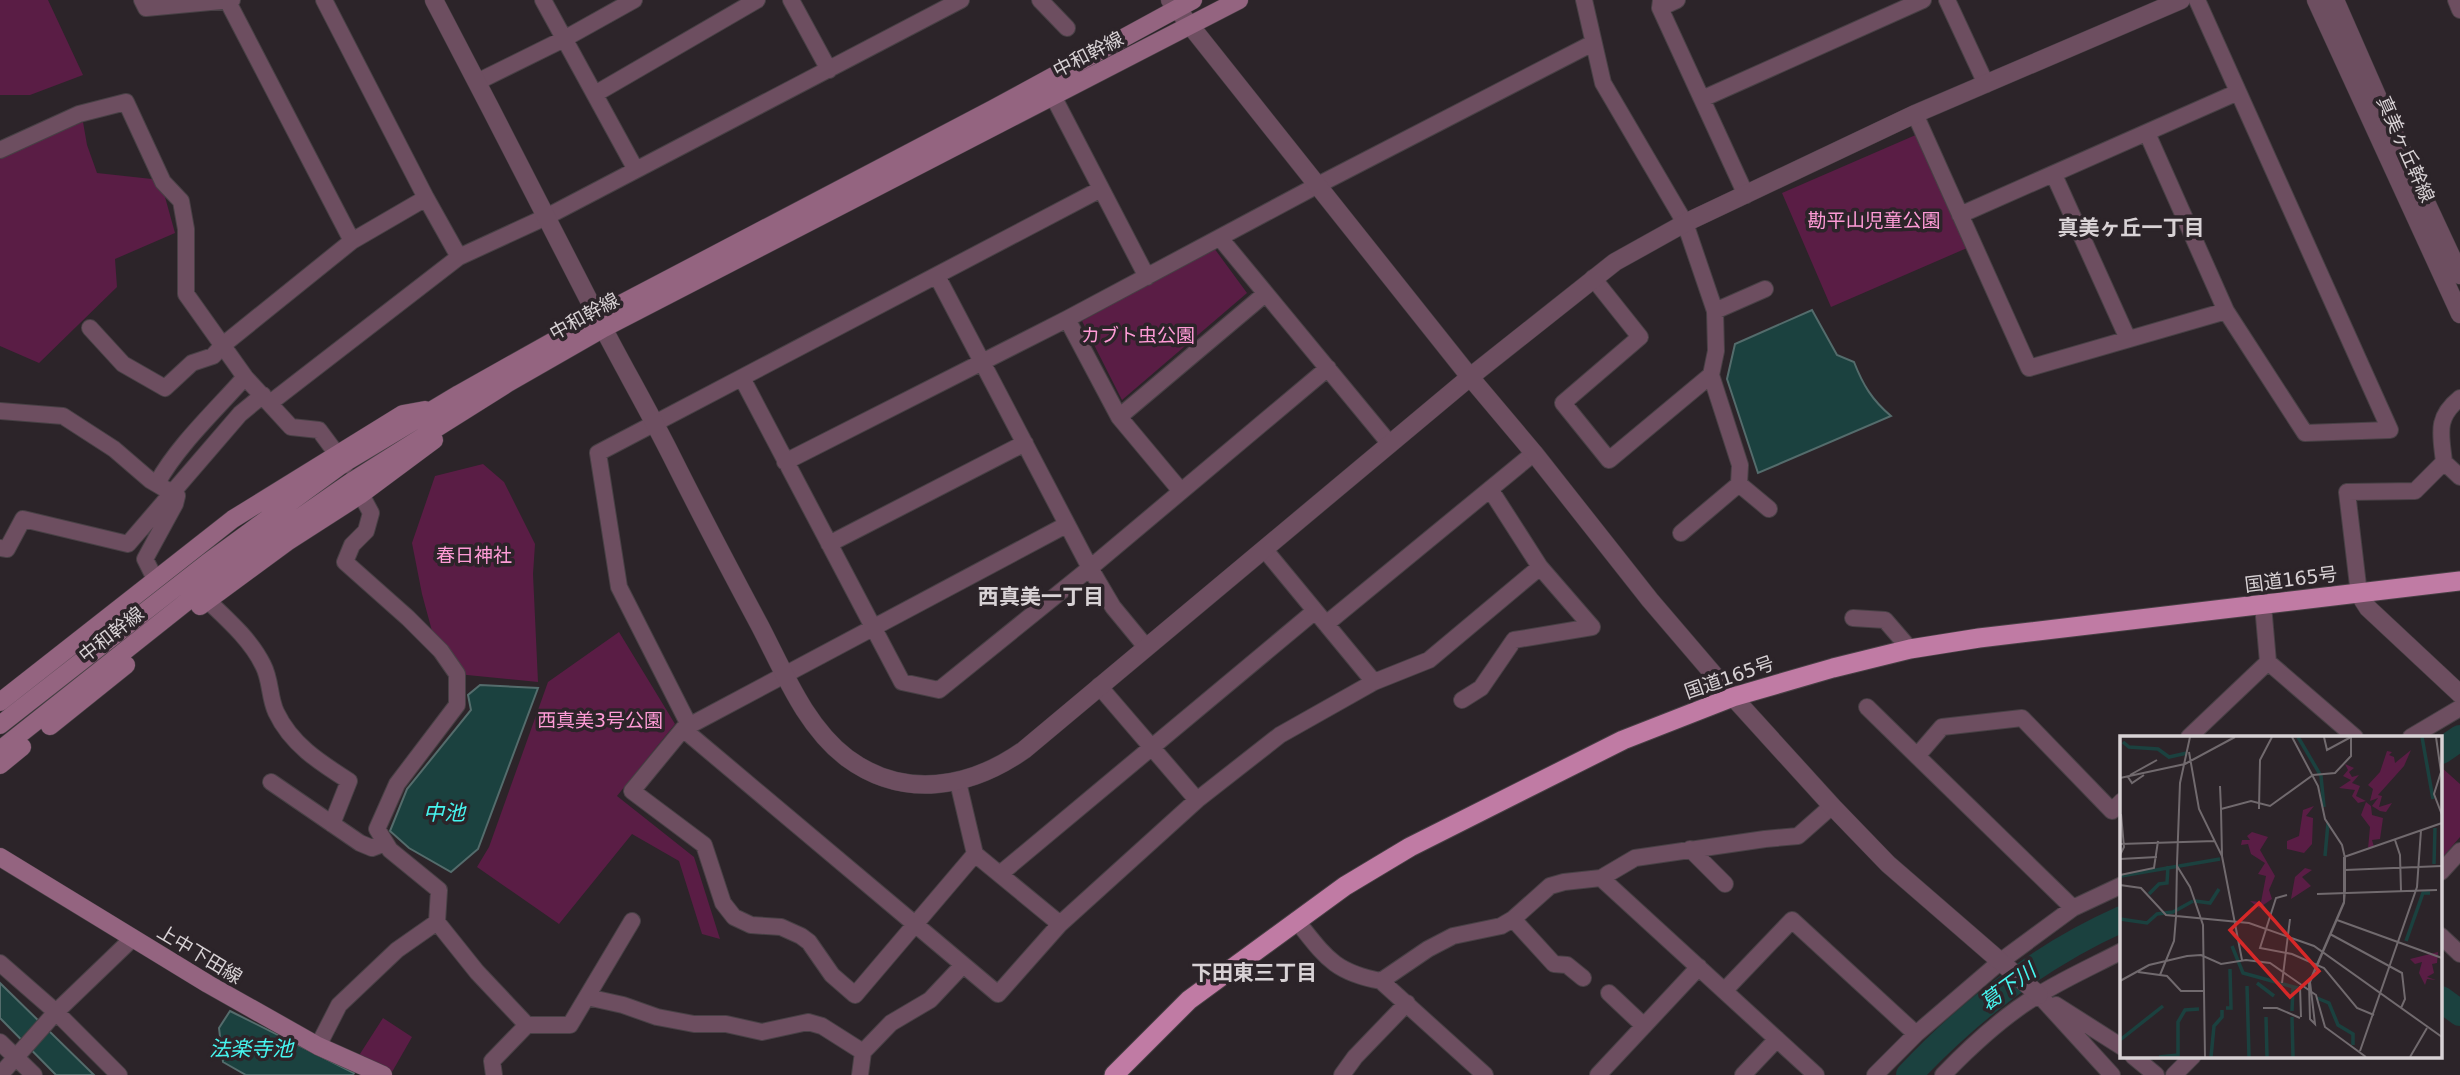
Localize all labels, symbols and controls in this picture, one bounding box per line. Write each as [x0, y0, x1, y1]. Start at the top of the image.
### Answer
street label: 中和幹線 [1049, 27, 1127, 81]
street label: 真美ヶ丘幹線 [2373, 92, 2439, 206]
park label: 勘平山児童公園 [1807, 209, 1941, 231]
district label: 真美ヶ丘一丁目 [2058, 216, 2205, 240]
street label: 中和幹線 [545, 288, 623, 344]
park label: カブト虫公園 [1081, 324, 1195, 346]
park label: 春日神社 [436, 544, 512, 566]
street label: 国道165号 [2243, 562, 2339, 596]
district label: 西真美一丁目 [978, 585, 1104, 609]
street label: 中和幹線 [74, 602, 148, 666]
street label: 国道165号 [1681, 651, 1777, 703]
park label: 西真美3号公園 [537, 709, 663, 731]
inset map [2120, 736, 2442, 1058]
water label: 中池 [423, 801, 467, 825]
street label: 上中下田線 [154, 920, 246, 988]
water label: 葛下川 [1975, 958, 2042, 1015]
district label: 下田東三丁目 [1191, 961, 1317, 985]
water label: 法楽寺池 [209, 1037, 295, 1061]

